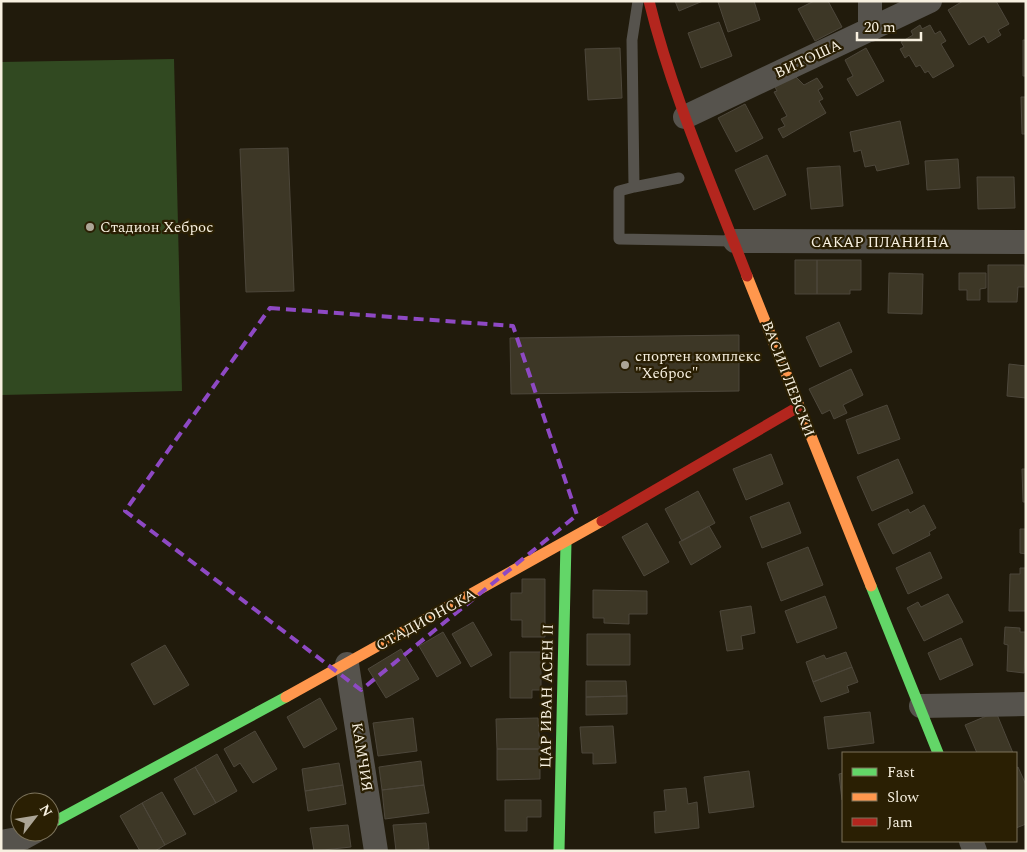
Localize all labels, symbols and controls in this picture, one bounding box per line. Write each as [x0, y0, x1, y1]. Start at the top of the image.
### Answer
scale bar [857, 10, 921, 42]
text: 20 m [864, 16, 896, 39]
street label: ВИТОША [771, 33, 845, 85]
place label: Стадион Хеброс [100, 216, 213, 239]
marker: Стадион Хеброс [84, 221, 96, 233]
street label: САКАР ПЛАНИНА [811, 231, 949, 254]
street label: ВАСИЛ ЛЕВСКИ [755, 318, 821, 440]
place label: спортен комплекс "Хеброс" [635, 345, 761, 385]
marker: спортен комплекс "Хеброс" [619, 359, 631, 371]
street label: СТАДИОНСКА [372, 583, 480, 657]
street label: ЦАР ИВАН АСЕН II [534, 624, 560, 768]
street label: КАМЧИЯ [345, 721, 379, 793]
legend [842, 752, 1017, 842]
text: Fast [887, 761, 915, 784]
text: Slow [887, 786, 919, 809]
north arrow [10, 792, 60, 842]
text: N [34, 800, 58, 821]
text: Jam [887, 811, 913, 834]

